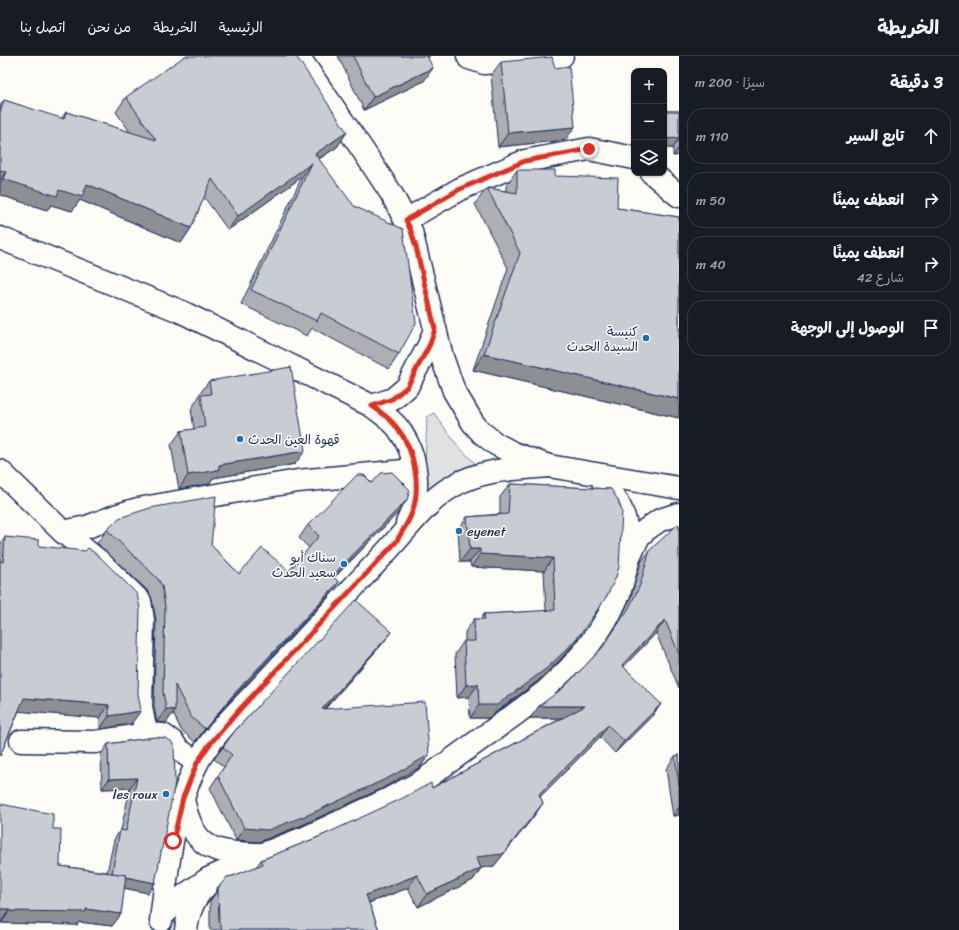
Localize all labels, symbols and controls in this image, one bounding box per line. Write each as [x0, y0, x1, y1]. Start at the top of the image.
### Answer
text: الخريطة [877, 11, 939, 44]
text: اتصل بنا [20, 15, 66, 40]
text: من نحن [88, 15, 131, 40]
text: الخريطة [153, 15, 197, 40]
text: الرئيسية [219, 15, 263, 40]
text: 3 دقيقة [890, 67, 943, 97]
map controls [631, 68, 667, 176]
button: + [631, 68, 667, 104]
text: سيرًا · 200 m [695, 71, 765, 94]
button: − [631, 104, 667, 140]
text: تابع السير [847, 123, 904, 149]
text: 110 m [696, 125, 729, 148]
icon: ahead [920, 125, 942, 147]
route end [580, 140, 598, 158]
button: layers [631, 140, 667, 176]
text: انعطف يمينًا [833, 187, 904, 213]
text: 50 m [696, 189, 726, 212]
icon: right [920, 189, 942, 211]
text: انعطف يمينًا [833, 240, 904, 266]
text: 40 m [696, 253, 726, 276]
icon: right [920, 253, 942, 275]
text: شارع 42 [857, 266, 904, 289]
text: الوصول إلى الوجهة [791, 315, 904, 341]
icon: arrive [920, 317, 942, 339]
place label: كنيسة السيدة الحدث [567, 320, 638, 358]
marker: كنيسة السيدة الحدث [641, 333, 651, 343]
place label: قهوة العين الحدث [248, 428, 340, 451]
marker: قهوة العين الحدث [235, 434, 245, 444]
place label: eyenet [467, 520, 506, 543]
marker: eyenet [454, 526, 464, 536]
place label: سناك أبو سعيد الحدث [272, 546, 336, 584]
marker: سناك أبو سعيد الحدث [339, 559, 349, 569]
place label: les roux [113, 783, 158, 806]
marker: les roux [161, 789, 171, 799]
route start [164, 832, 182, 850]

